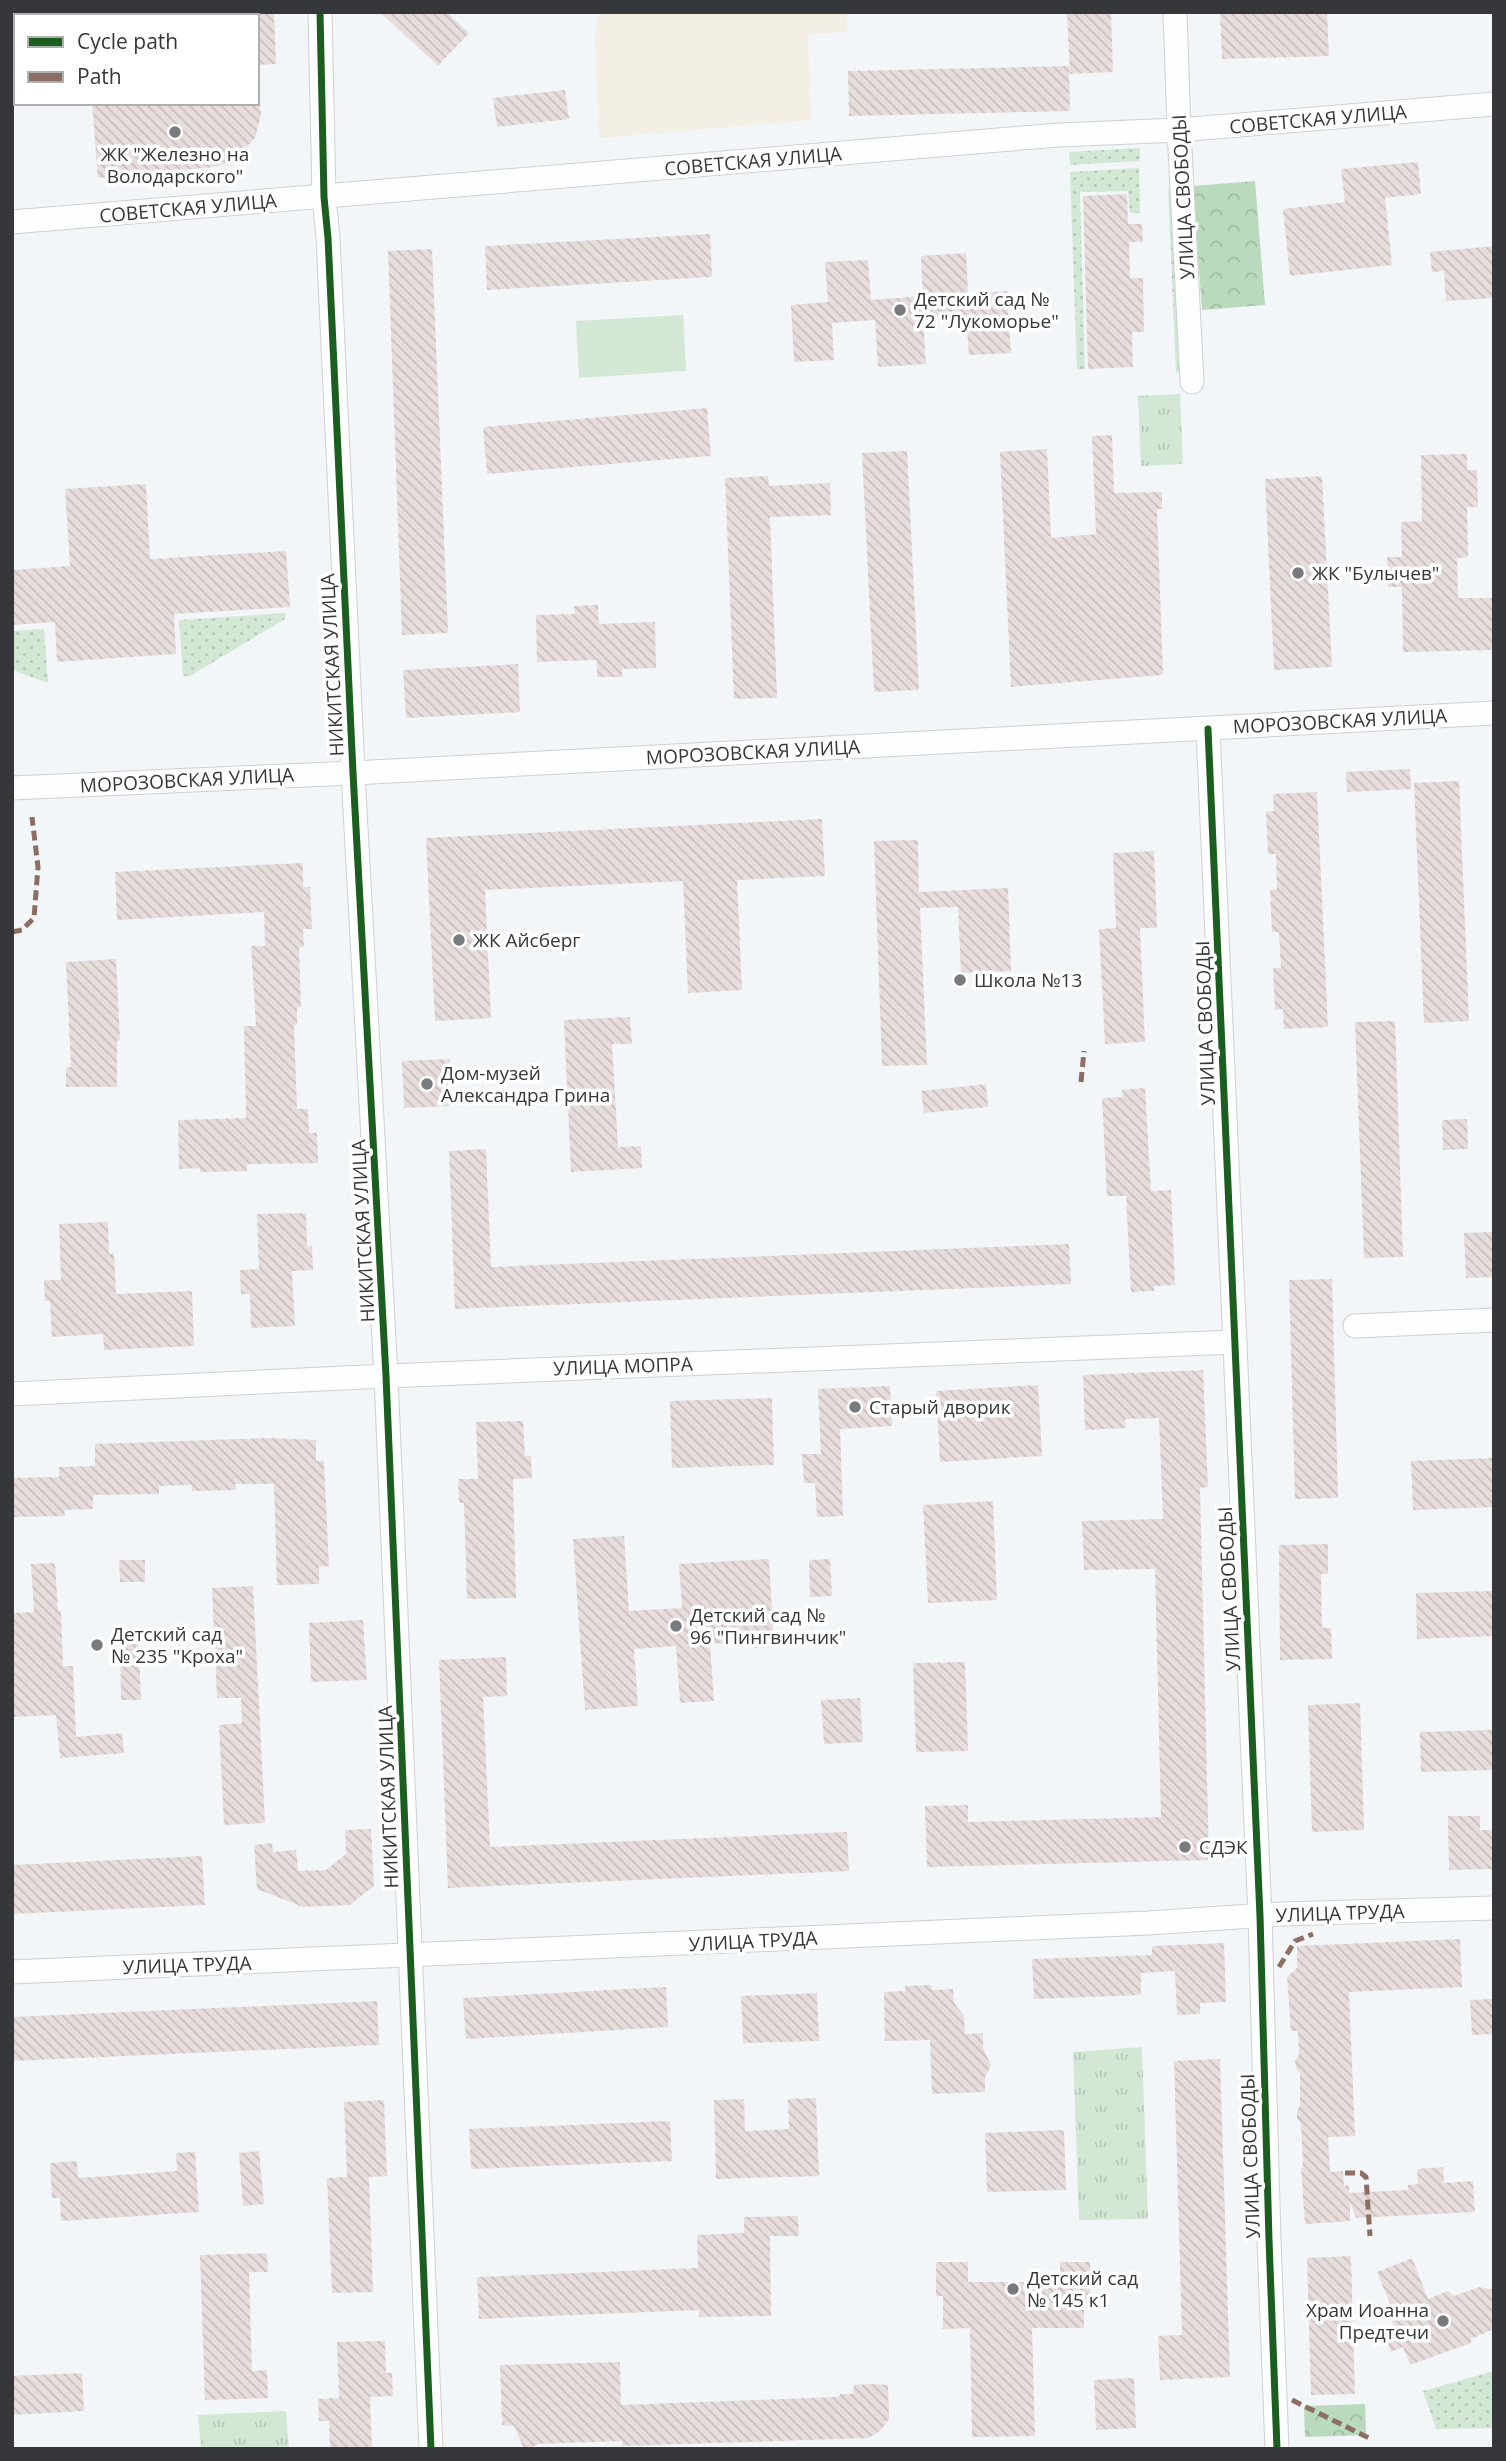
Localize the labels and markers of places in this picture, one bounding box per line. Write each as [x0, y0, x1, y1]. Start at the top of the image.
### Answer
marker: ЖК "Железно на Володарского" [167, 124, 183, 140]
place label: ЖК "Железно на Володарского" [101, 141, 249, 189]
place label: Детский сад № 72 "Лукоморье" [914, 286, 1059, 334]
marker: Детский сад № 72 "Лукоморье" [892, 302, 908, 318]
place label: ЖК "Булычев" [1312, 560, 1439, 586]
marker: ЖК "Булычев" [1290, 565, 1306, 581]
place label: ЖК Айсберг [473, 927, 581, 953]
marker: ЖК Айсберг [451, 932, 467, 948]
place label: Школа №13 [974, 967, 1082, 993]
marker: Школа №13 [952, 972, 968, 988]
place label: Дом-музей Александра Грина [441, 1060, 610, 1108]
marker: Дом-музей Александра Грина [419, 1076, 435, 1092]
place label: Старый дворик [869, 1394, 1011, 1420]
marker: Старый дворик [847, 1399, 863, 1415]
place label: Детский сад № 96 "Пингвинчик" [690, 1602, 846, 1650]
marker: Детский сад № 96 "Пингвинчик" [668, 1618, 684, 1634]
place label: Детский сад № 235 "Кроха" [111, 1621, 243, 1669]
marker: Детский сад № 235 "Кроха" [89, 1637, 105, 1653]
place label: СДЭК [1199, 1834, 1248, 1860]
marker: СДЭК [1177, 1839, 1193, 1855]
place label: Детский сад № 145 к1 [1027, 2265, 1138, 2313]
marker: Детский сад № 145 к1 [1005, 2281, 1021, 2297]
place label: Храм Иоанна Предтечи [1306, 2297, 1429, 2345]
marker: Храм Иоанна Предтечи [1435, 2313, 1451, 2329]

